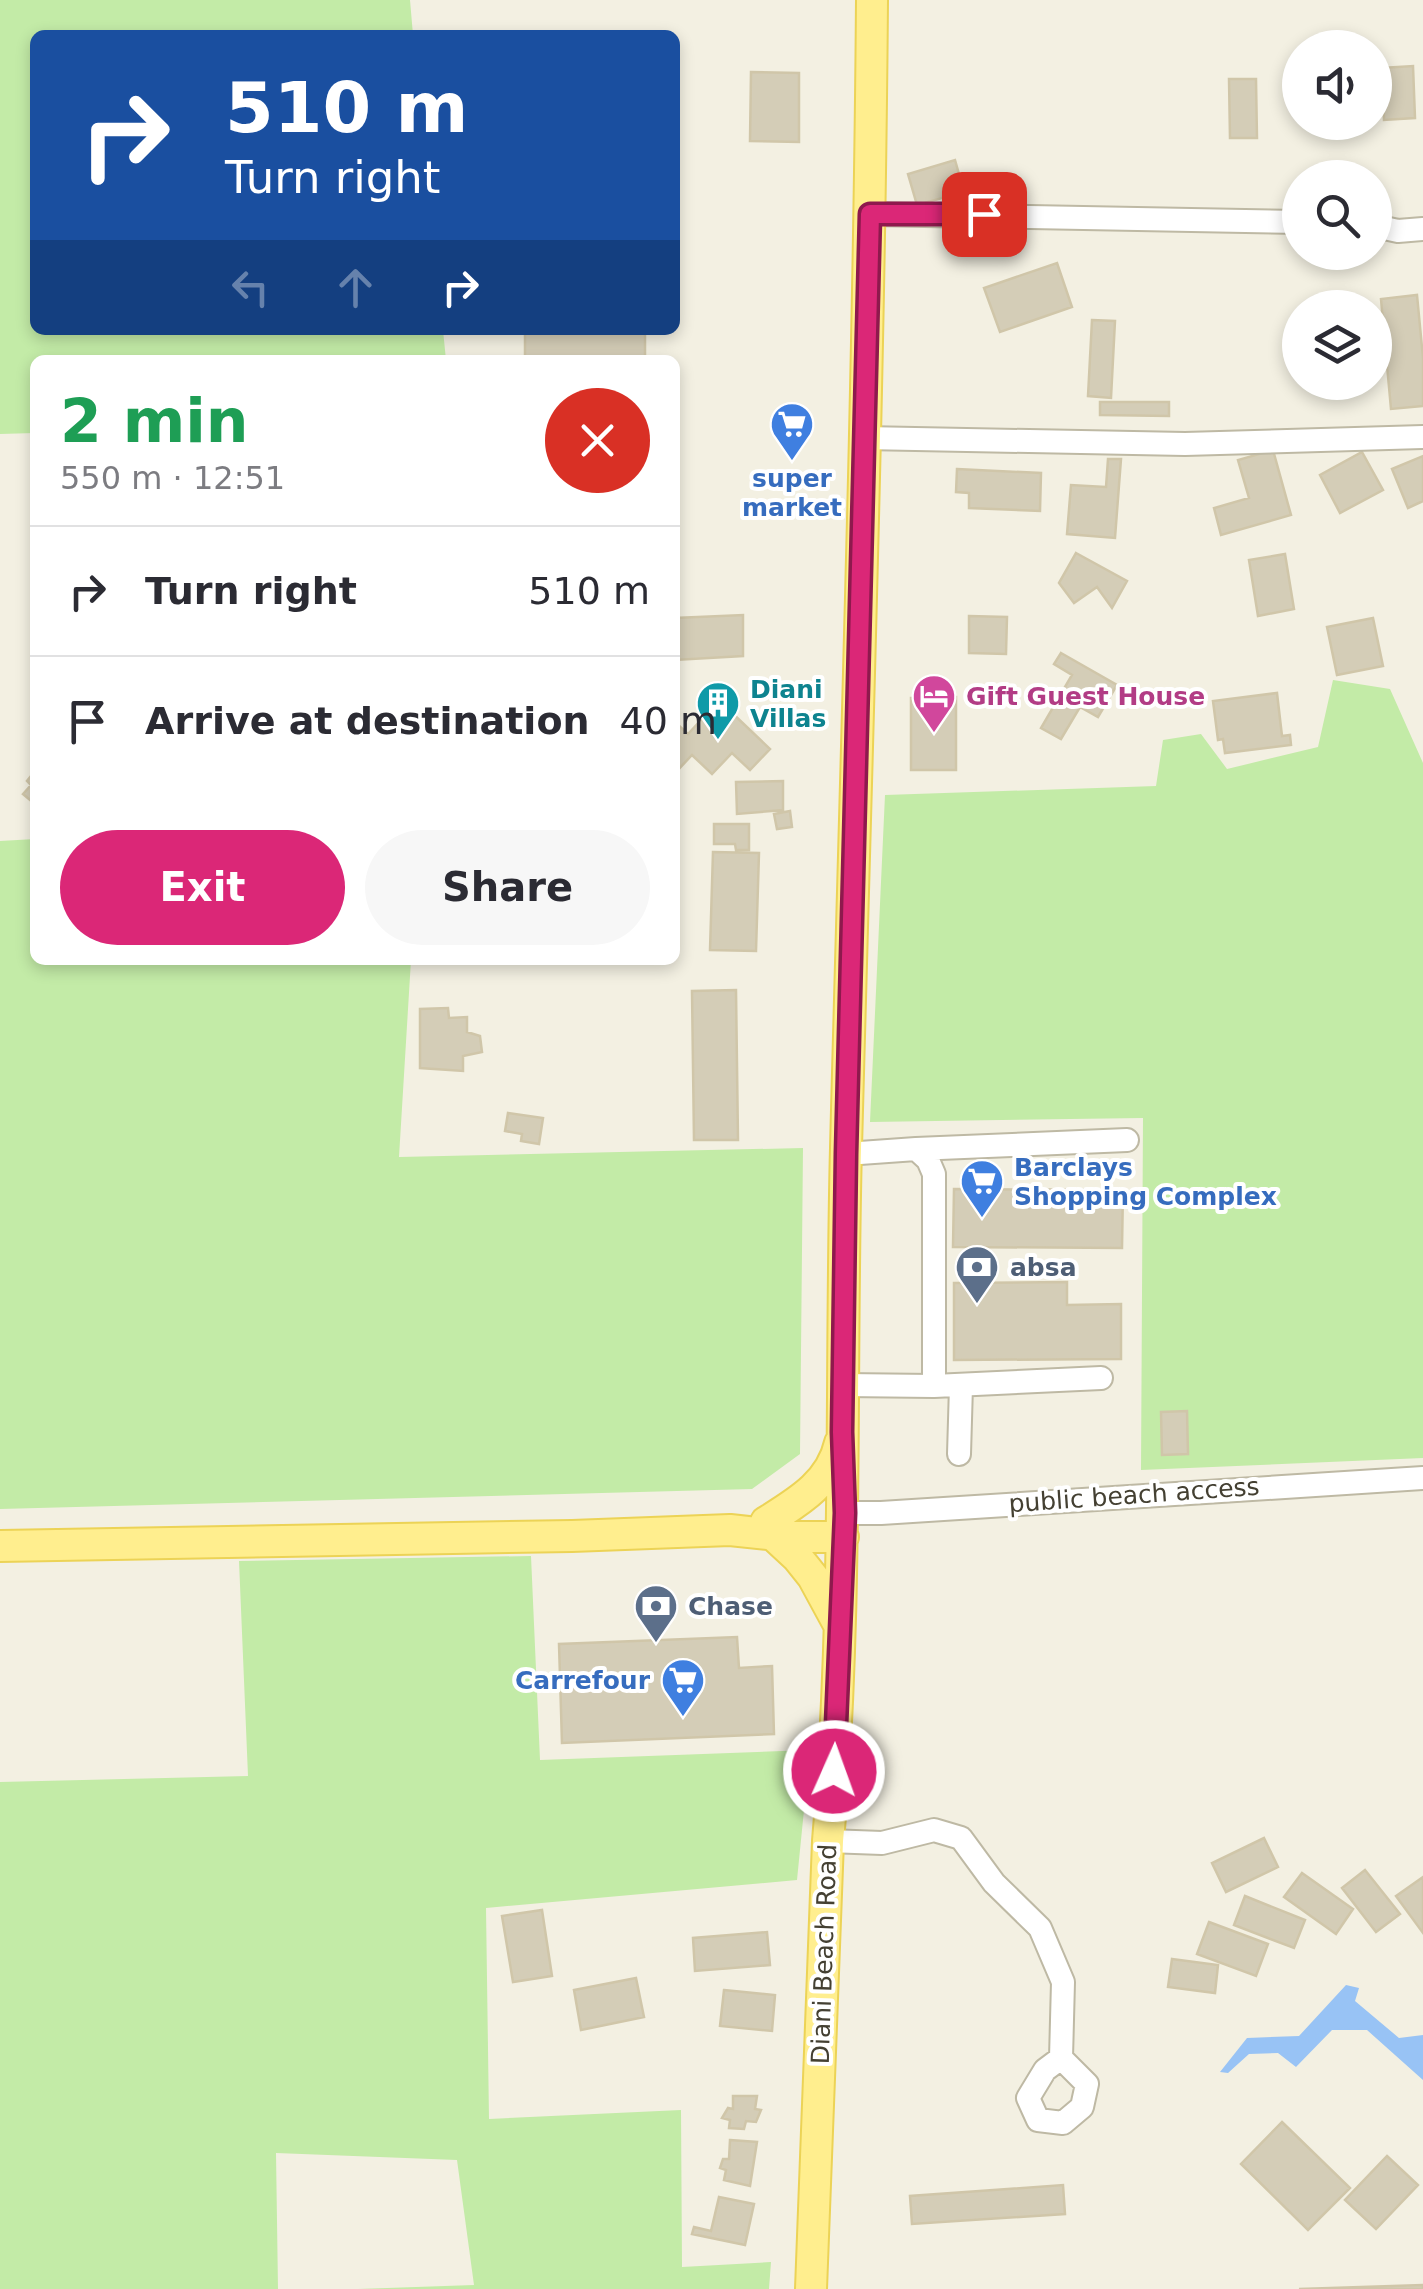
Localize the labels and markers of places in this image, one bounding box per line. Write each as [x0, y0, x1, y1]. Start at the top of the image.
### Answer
pin [942, 172, 1027, 257]
supermarket icon: super market [769, 401, 815, 462]
place label: super market [742, 464, 842, 522]
hotel icon: Gift Guest House [911, 673, 957, 734]
place label: Diani Villas [750, 675, 826, 733]
building icon: Diani Villas [695, 680, 741, 741]
place label: Gift Guest House [966, 682, 1205, 711]
place label: Barclays Shopping Complex [1014, 1153, 1277, 1211]
supermarket icon: Barclays Shopping Complex [959, 1158, 1005, 1219]
bank icon: absa [954, 1244, 1000, 1305]
place label: absa [1010, 1253, 1077, 1282]
bank icon: Chase [633, 1583, 679, 1644]
place label: Chase [688, 1592, 773, 1621]
supermarket icon: Carrefour [660, 1657, 706, 1718]
place label: Carrefour [515, 1666, 651, 1695]

